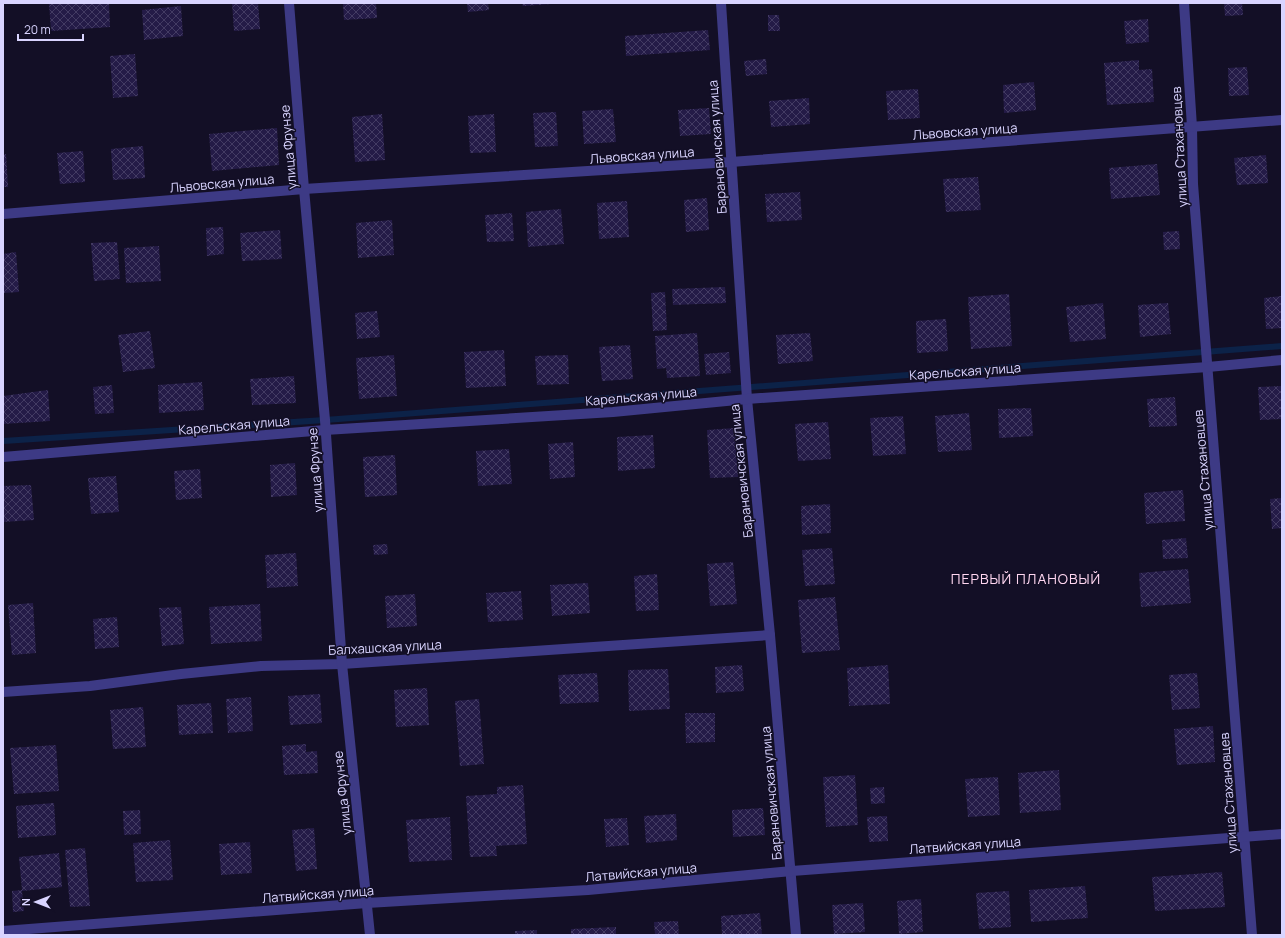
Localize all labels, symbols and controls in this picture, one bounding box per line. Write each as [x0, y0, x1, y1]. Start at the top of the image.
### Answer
scale bar [18, 16, 83, 42]
text: 20 m [24, 21, 51, 38]
street label: Барановичская улица [703, 79, 731, 215]
street label: улица Стахановцев [1167, 86, 1191, 208]
street label: улица Фрунзе [275, 104, 301, 190]
street label: Львовская улица [912, 118, 1018, 144]
street label: Львовская улица [589, 142, 695, 168]
street label: Львовская улица [169, 169, 275, 197]
street label: Карельская улица [908, 358, 1022, 384]
street label: Карельская улица [584, 382, 698, 410]
street label: Барановичская улица [725, 403, 757, 539]
street label: улица Стахановцев [1189, 409, 1217, 531]
street label: Карельская улица [177, 411, 291, 439]
street label: улица Фрунзе [303, 427, 327, 513]
district label: ПЕРВЫЙ ПЛАНОВЫЙ [951, 569, 1101, 588]
street label: Балхашская улица [328, 635, 442, 659]
street label: Барановичская улица [756, 725, 786, 861]
street label: улица Стахановцев [1215, 732, 1241, 854]
street label: улица Фрунзе [329, 750, 355, 836]
street label: Латвийская улица [908, 832, 1022, 858]
street label: Латвийская улица [584, 858, 698, 886]
street label: Латвийская улица [261, 881, 375, 907]
north arrow [16, 882, 56, 922]
text: N [18, 898, 33, 906]

